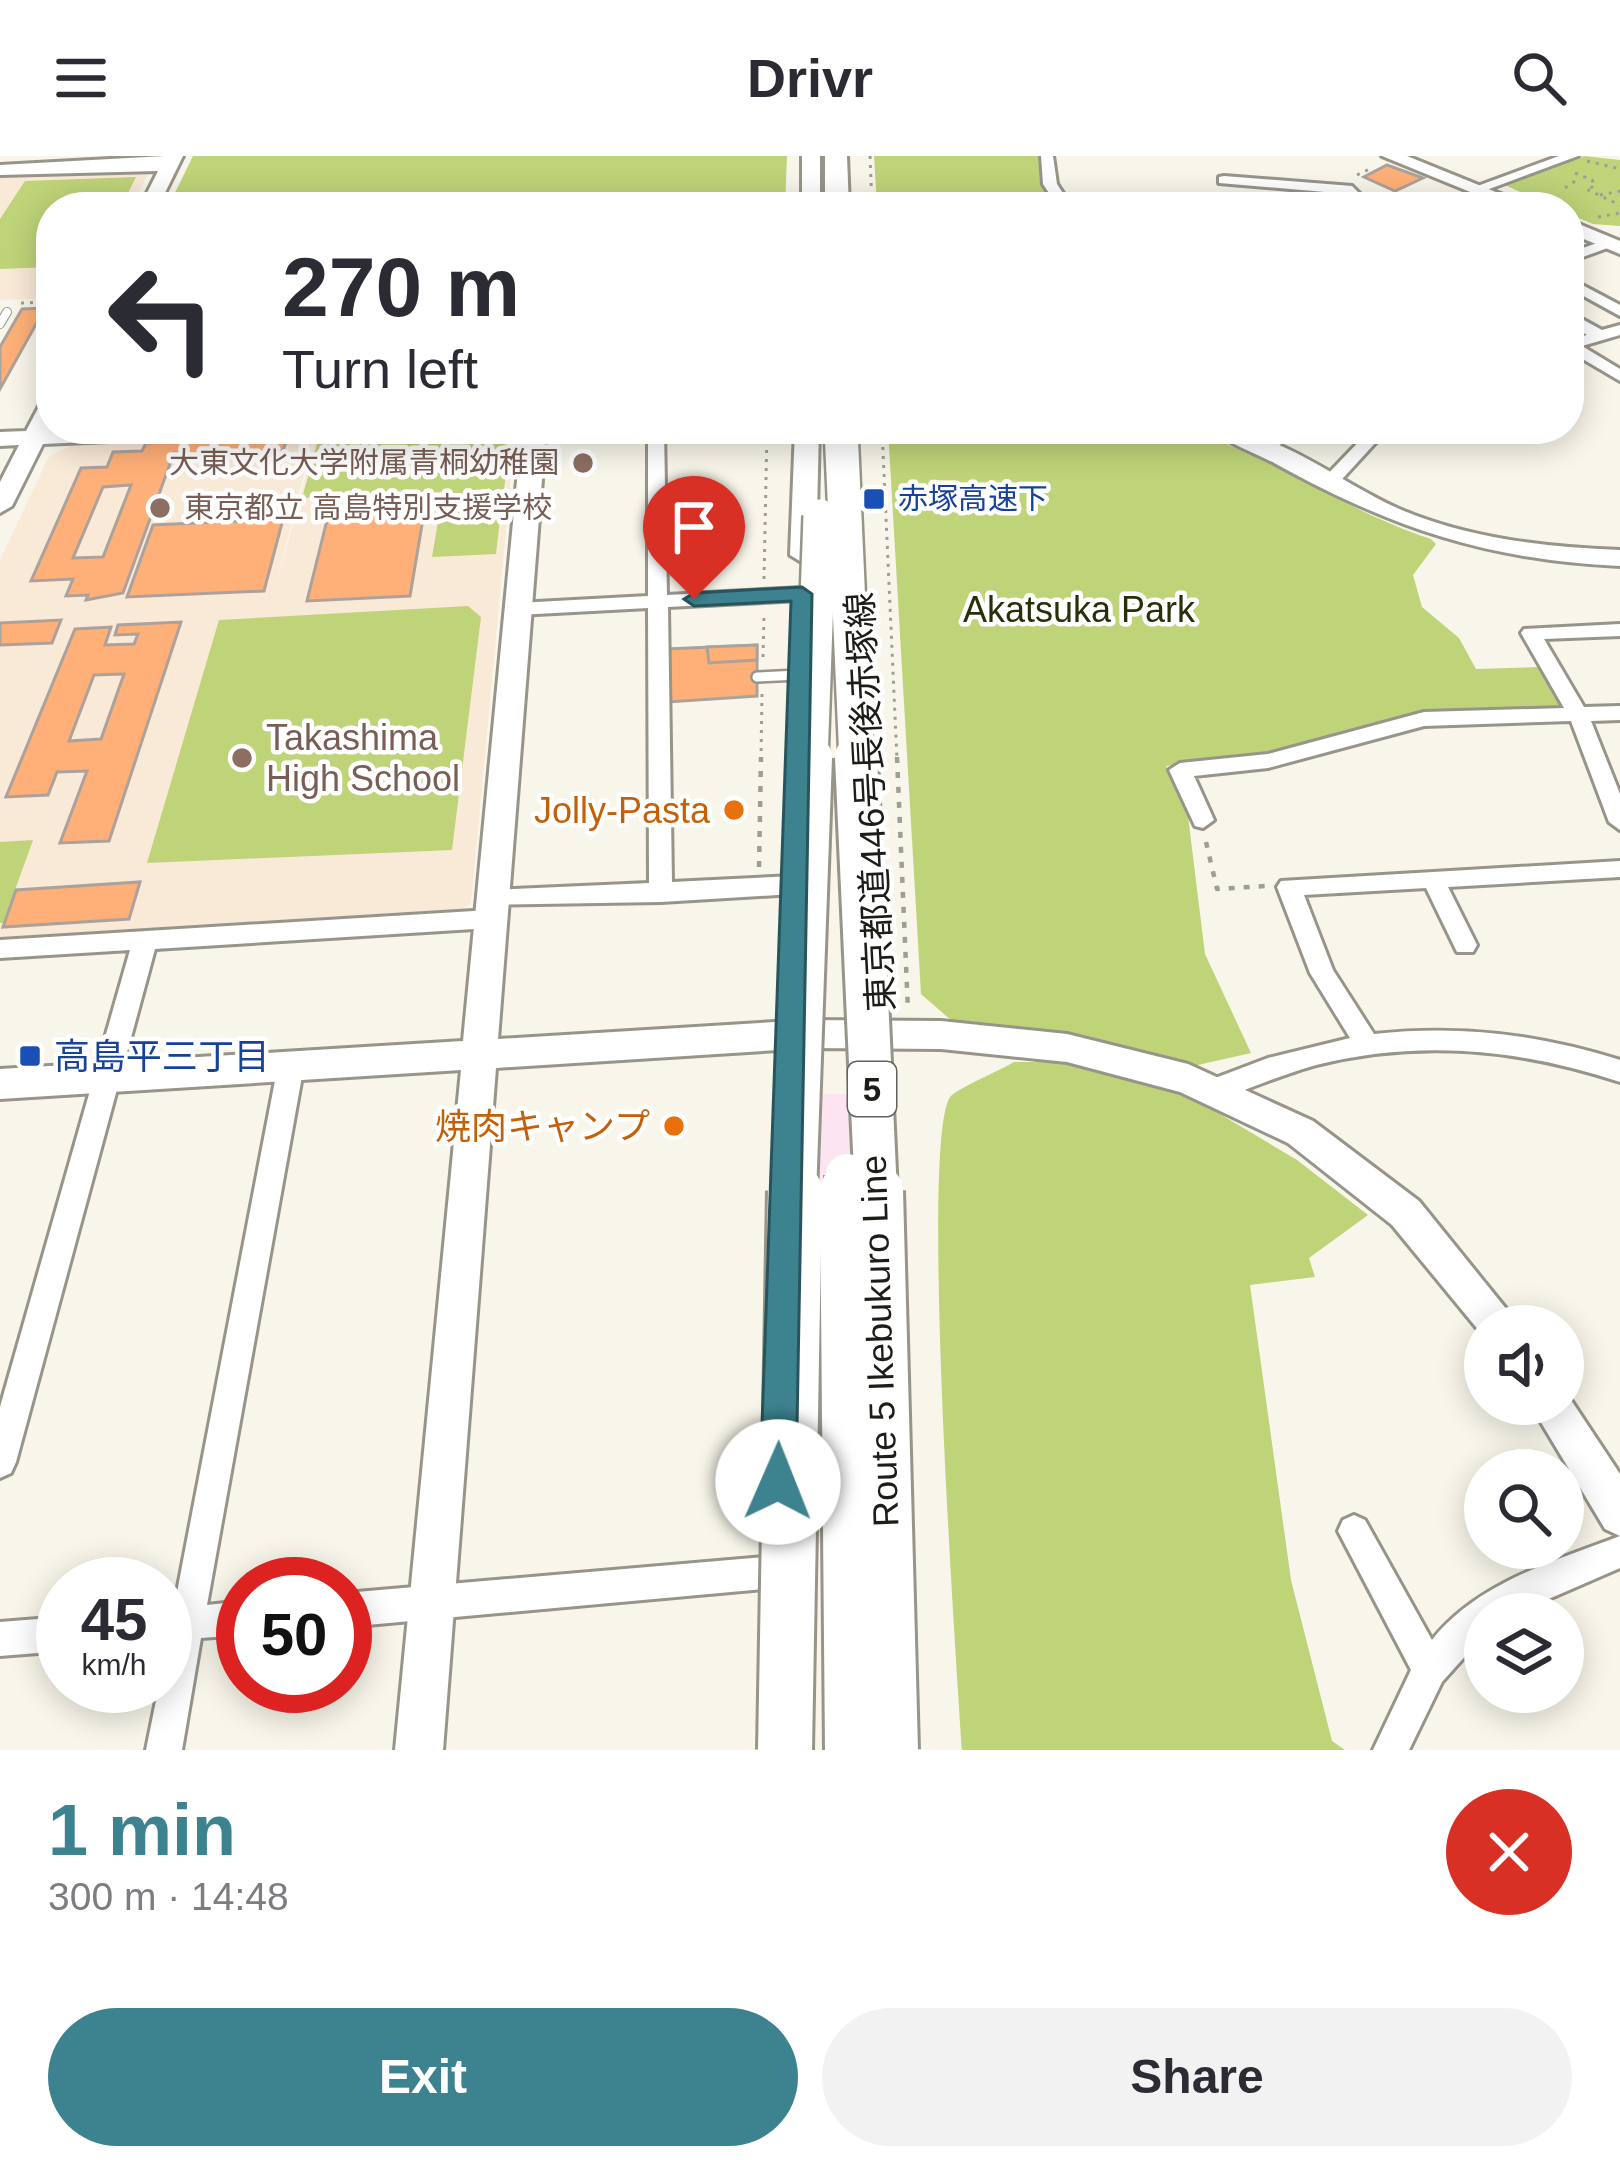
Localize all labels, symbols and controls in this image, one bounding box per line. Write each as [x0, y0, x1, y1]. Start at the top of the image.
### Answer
icon: menu [48, 45, 114, 111]
icon: search [1506, 45, 1572, 111]
text: Drivr [747, 48, 873, 108]
icon: left [84, 240, 240, 396]
text: 270 m [282, 240, 520, 334]
text: Turn left [282, 339, 478, 399]
place label: 大東文化大学附属青桐幼稚園 [169, 446, 559, 479]
marker: 大東文化大学附属青桐幼稚園 [570, 450, 596, 476]
pin [643, 476, 745, 599]
place label: 赤塚高速下 [898, 482, 1048, 515]
marker: 赤塚高速下 [861, 486, 887, 512]
place label: 東京都立 高島特別支援学校 [184, 491, 552, 524]
icon: arrive [661, 494, 727, 560]
marker: 東京都立 高島特別支援学校 [147, 495, 173, 521]
park label: Akatsuka Park [963, 589, 1196, 630]
street label: 東京都道446号長後赤塚線 [839, 591, 902, 1013]
place label: Takashima High School [266, 717, 460, 799]
marker: Takashima High School [229, 745, 255, 771]
place label: Jolly-Pasta [534, 790, 711, 831]
marker: Jolly-Pasta [721, 797, 747, 823]
place label: 高島平三丁目 [54, 1036, 270, 1077]
marker: 高島平三丁目 [17, 1043, 43, 1069]
road number: 5 [848, 1062, 896, 1116]
place label: 焼肉キャンプ [435, 1106, 650, 1147]
marker: 焼肉キャンプ [661, 1113, 687, 1139]
street label: Route 5 Ikebukuro Line [853, 1154, 906, 1528]
map controls [1464, 1305, 1584, 1713]
button: sound [1464, 1305, 1584, 1425]
position arrow [715, 1419, 841, 1545]
button: search [1464, 1449, 1584, 1569]
speed limit sign: 50 [216, 1557, 372, 1713]
text: 45 [81, 1586, 147, 1653]
button: layers [1464, 1593, 1584, 1713]
text: km/h [81, 1648, 147, 1681]
button: close [1446, 1789, 1572, 1915]
text: 1 min [48, 1790, 236, 1870]
text: 300 m · 14:48 [48, 1875, 289, 1918]
button: Exit [48, 2008, 798, 2146]
button: Share [822, 2008, 1572, 2146]

